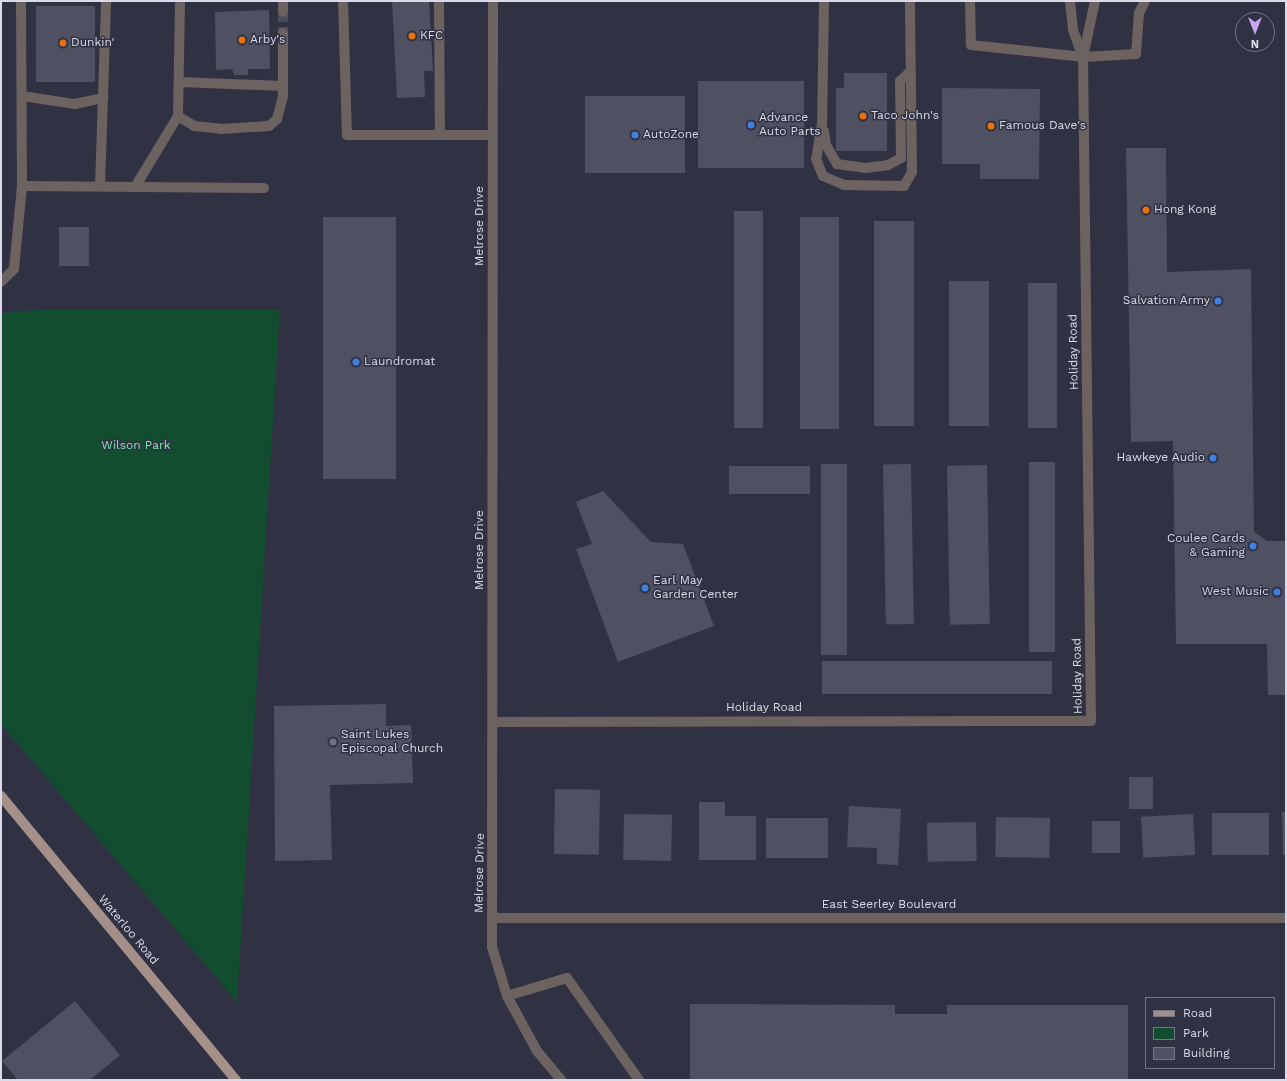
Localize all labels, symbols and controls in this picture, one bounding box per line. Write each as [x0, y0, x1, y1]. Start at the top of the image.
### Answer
north arrow [1235, 12, 1275, 52]
place label: KFC [420, 29, 443, 43]
marker: KFC [407, 31, 417, 41]
place label: Arby's [250, 33, 285, 47]
marker: Arby's [237, 35, 247, 45]
place label: Dunkin' [71, 36, 114, 50]
text: N [1251, 37, 1259, 50]
marker: Dunkin' [58, 38, 68, 48]
place label: Taco John's [871, 109, 939, 123]
place label: Advance Auto Parts [759, 111, 821, 139]
marker: Taco John's [858, 111, 868, 121]
place label: Famous Dave's [999, 119, 1086, 133]
marker: Advance Auto Parts [746, 120, 756, 130]
marker: Famous Dave's [986, 121, 996, 131]
place label: AutoZone [643, 128, 699, 142]
marker: AutoZone [630, 130, 640, 140]
street label: Melrose Drive [473, 186, 487, 266]
place label: Hong Kong [1154, 203, 1216, 217]
marker: Hong Kong [1141, 205, 1151, 215]
place label: Salvation Army [1122, 294, 1210, 308]
marker: Salvation Army [1213, 296, 1223, 306]
street label: Holiday Road [1066, 314, 1082, 390]
place label: Laundromat [364, 355, 435, 369]
marker: Laundromat [351, 357, 361, 367]
park label: Wilson Park [101, 439, 171, 453]
place label: Hawkeye Audio [1116, 451, 1205, 465]
marker: Hawkeye Audio [1208, 453, 1218, 463]
street label: Melrose Drive [473, 510, 487, 590]
place label: Coulee Cards & Gaming [1167, 532, 1245, 560]
marker: Coulee Cards & Gaming [1248, 541, 1258, 551]
place label: Earl May Garden Center [653, 574, 738, 602]
marker: Earl May Garden Center [640, 583, 650, 593]
place label: West Music [1202, 585, 1269, 599]
marker: West Music [1272, 587, 1282, 597]
street label: Holiday Road [1070, 638, 1086, 714]
street label: Holiday Road [726, 701, 802, 715]
place label: Saint Lukes Episcopal Church [341, 728, 444, 756]
marker: Saint Lukes Episcopal Church [328, 737, 338, 747]
street label: Melrose Drive [472, 833, 488, 913]
street label: Waterloo Road [95, 892, 161, 968]
street label: East Seerley Boulevard [822, 898, 956, 912]
legend [1145, 997, 1275, 1069]
text: Road [1183, 1006, 1212, 1020]
text: Park [1183, 1026, 1209, 1040]
text: Building [1183, 1046, 1230, 1060]

